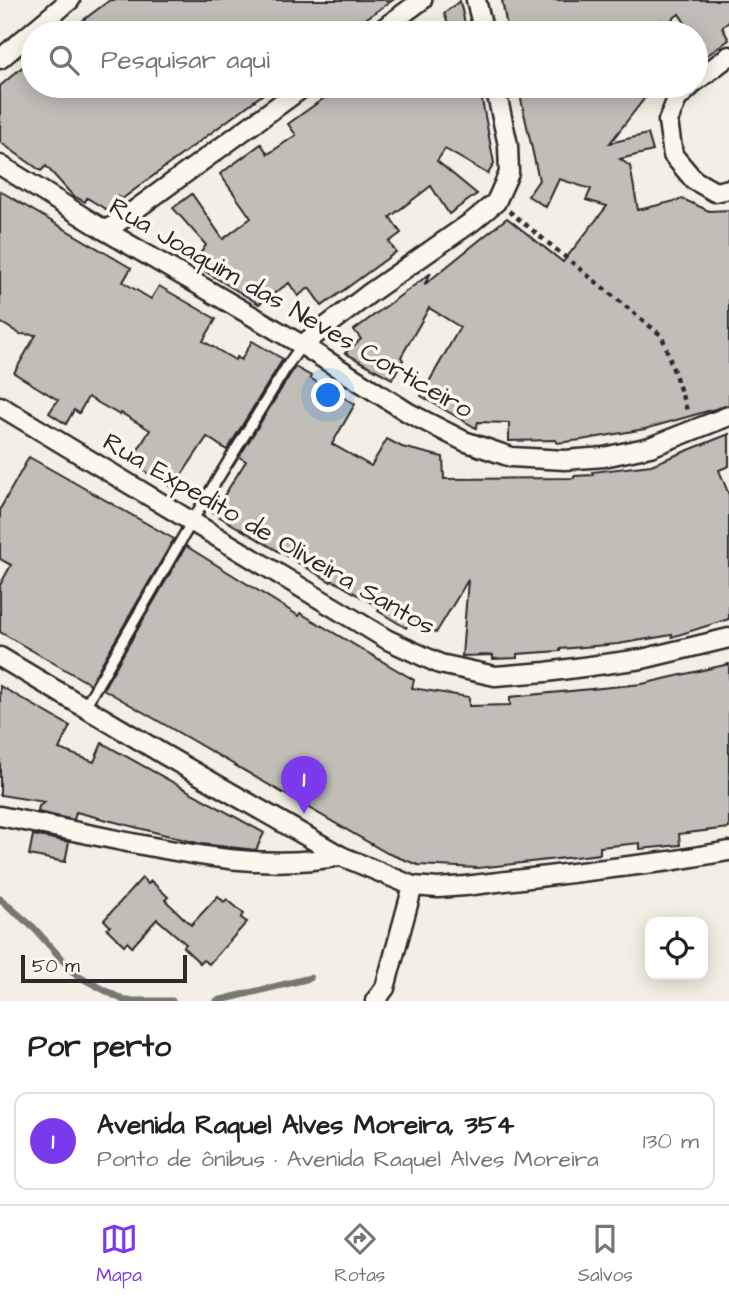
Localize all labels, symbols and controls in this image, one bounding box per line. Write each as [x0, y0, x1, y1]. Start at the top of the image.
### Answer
search box [21, 21, 708, 98]
icon: search [45, 41, 83, 79]
text: Pesquisar aqui [101, 42, 270, 78]
street label: Rua Joaquim das Neves Corticeiro [102, 189, 480, 427]
your location [311, 378, 345, 412]
street label: Rua Expedito de Oliveira Santos [96, 424, 442, 644]
pin: 1 [281, 756, 327, 814]
map controls [645, 917, 708, 980]
button: locate [645, 917, 708, 980]
scale bar [21, 952, 187, 984]
text: 50 m [32, 953, 80, 980]
text: Por perto [28, 1026, 171, 1068]
text: Avenida Raquel Alves Moreira, 354 [97, 1107, 514, 1143]
text: 1 [52, 1125, 54, 1157]
text: 130 m [643, 1125, 699, 1157]
text: Ponto de ônibus · Avenida Raquel Alves Moreira [97, 1143, 599, 1175]
tab: Mapa [96, 1220, 142, 1289]
tab: Rotas [334, 1220, 385, 1289]
tab: Salvos [578, 1220, 633, 1289]

